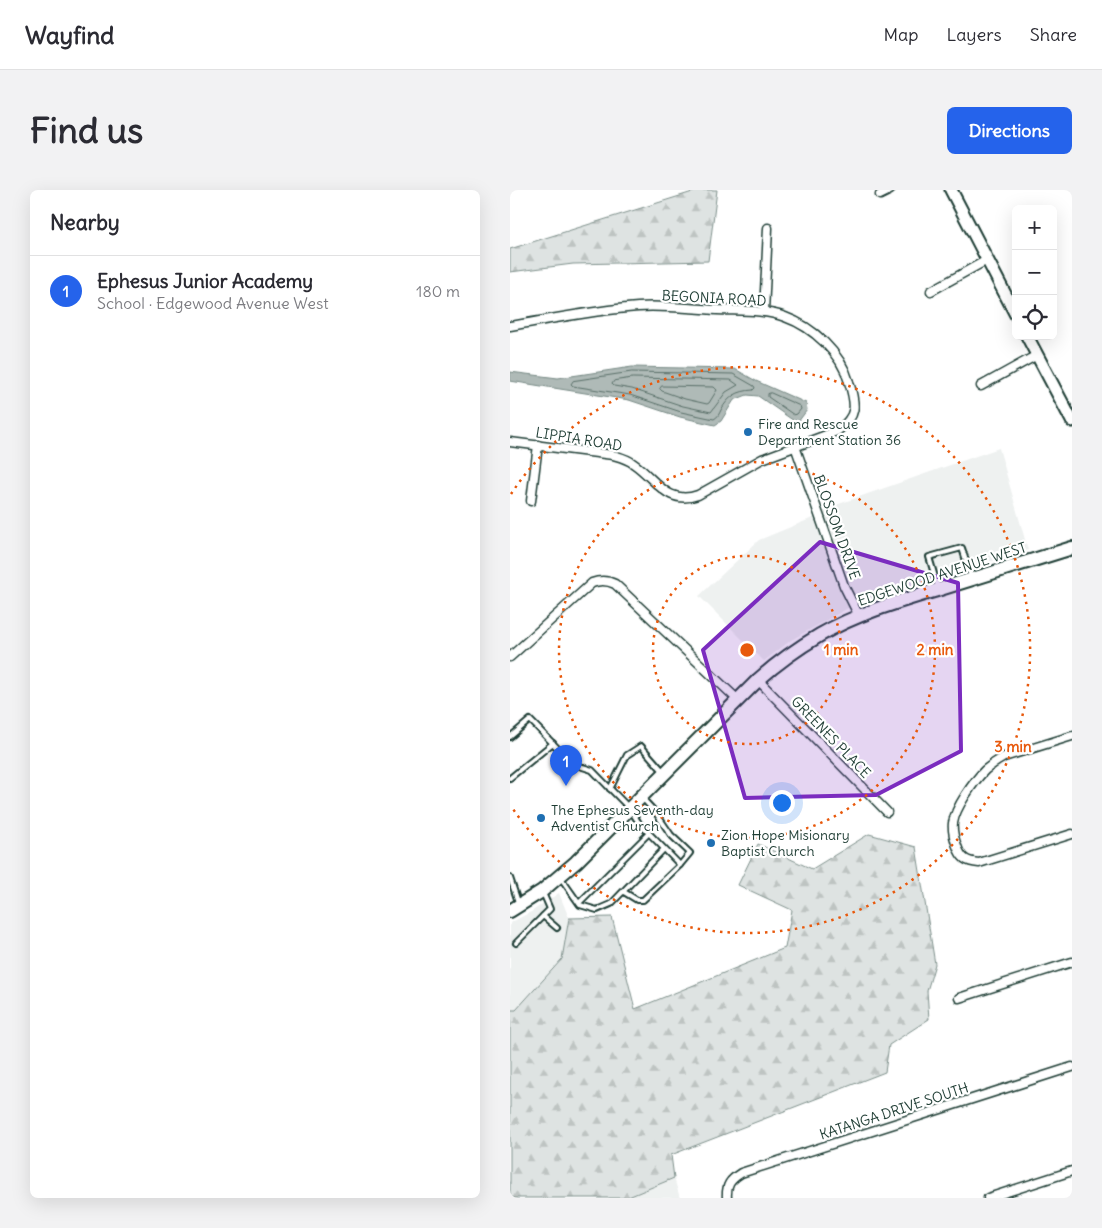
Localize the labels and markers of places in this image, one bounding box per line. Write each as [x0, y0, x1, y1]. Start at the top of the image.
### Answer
place label: Fire and Rescue Department Station 36 [758, 415, 901, 449]
marker: Fire and Rescue Department Station 36 [742, 426, 754, 438]
centre of rings [738, 641, 756, 659]
pin: 1 [550, 745, 582, 786]
place label: The Ephesus Seventh-day Adventist Church [551, 801, 714, 835]
marker: The Ephesus Seventh-day Adventist Church [535, 812, 547, 824]
place label: Zion Hope Misionary Baptist Church [721, 826, 850, 860]
marker: Zion Hope Misionary Baptist Church [705, 837, 717, 849]

